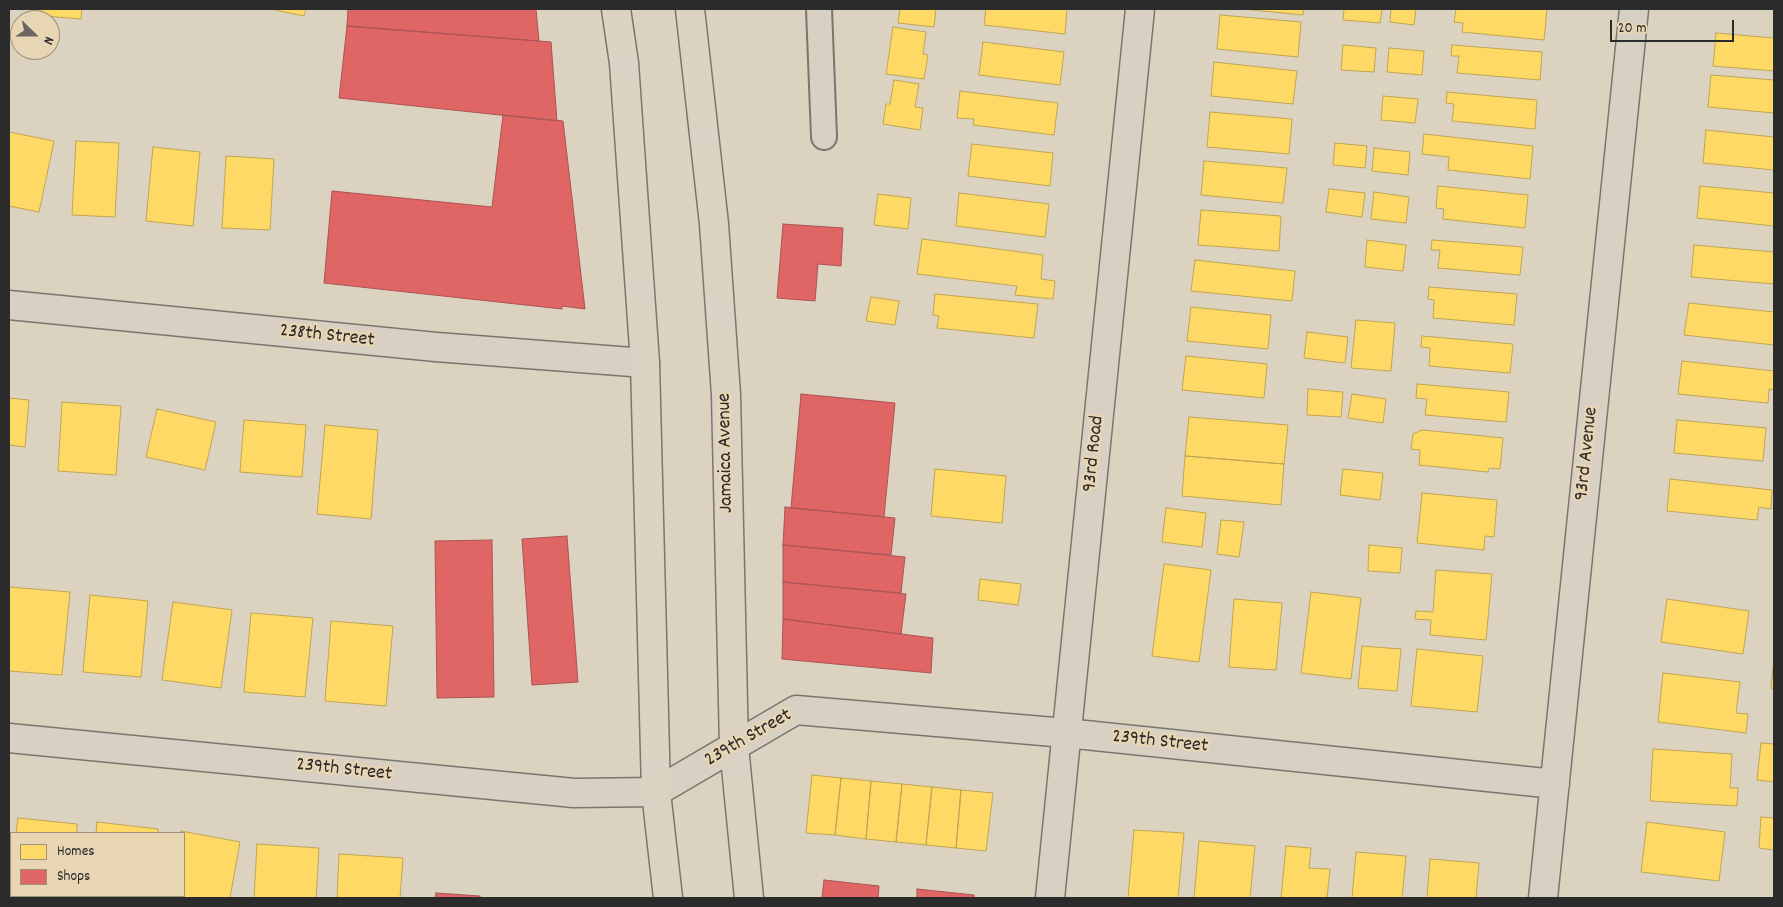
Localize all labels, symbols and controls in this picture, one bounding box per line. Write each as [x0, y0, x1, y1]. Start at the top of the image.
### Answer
north arrow [10, 10, 60, 60]
scale bar [1613, 10, 1737, 42]
text: 20 m [1618, 18, 1646, 40]
text: N [37, 33, 59, 47]
street label: 238th Street [278, 320, 376, 354]
street label: Jamaica Avenue [714, 393, 740, 513]
street label: 93rd Avenue [1571, 406, 1605, 502]
street label: 93rd Road [1079, 415, 1111, 493]
street label: 239th Street [701, 704, 797, 774]
street label: 239th Street [1111, 726, 1209, 760]
street label: 239th Street [295, 754, 393, 788]
legend [10, 832, 185, 897]
text: Homes [57, 841, 95, 863]
text: Shops [57, 866, 90, 888]

